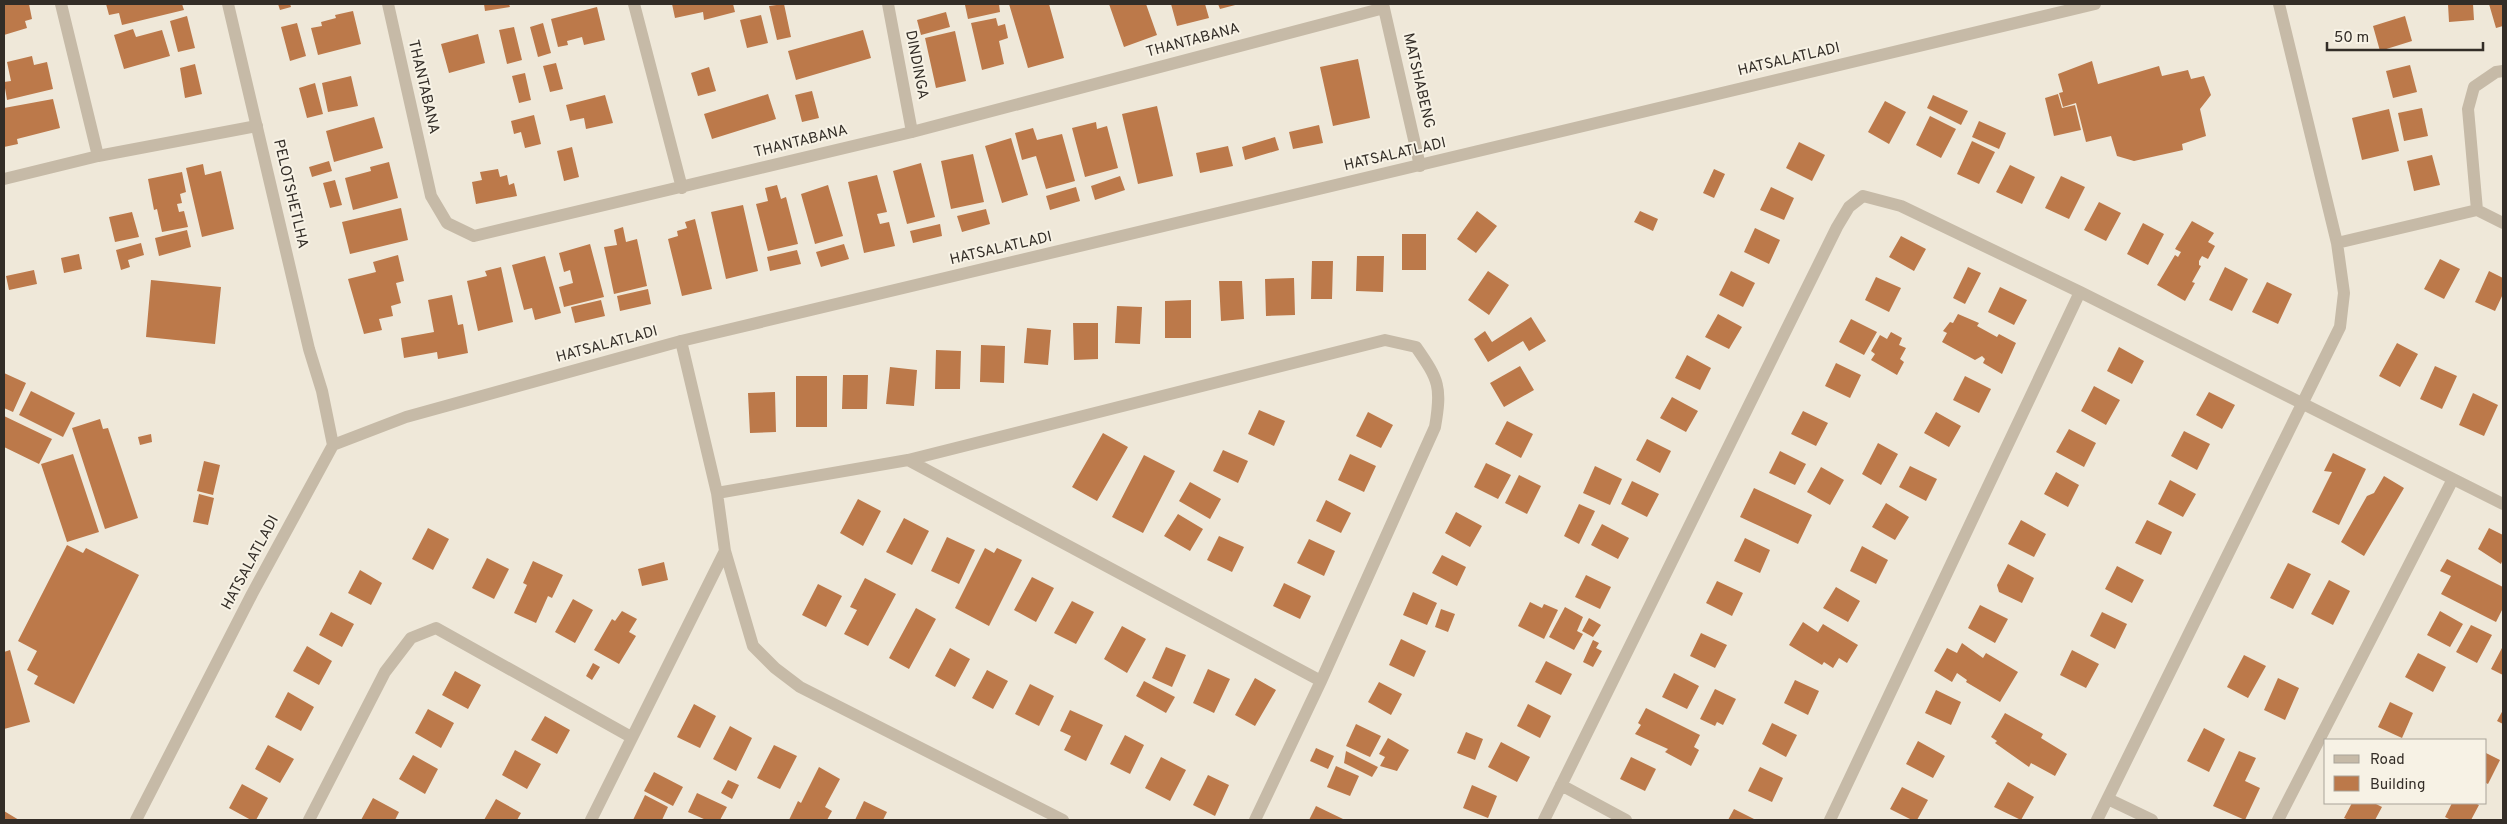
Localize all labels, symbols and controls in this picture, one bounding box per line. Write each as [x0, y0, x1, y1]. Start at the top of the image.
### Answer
street label: THANTABANA [1144, 19, 1242, 63]
scale bar [2327, 20, 2483, 52]
street label: DINDINGA [900, 29, 932, 101]
text: 50 m [2334, 29, 2369, 48]
street label: MATSHABENG [1398, 31, 1438, 131]
street label: THANTABANA [403, 38, 443, 136]
street label: HATSALATLADI [1736, 39, 1842, 81]
street label: THANTABANA [752, 121, 850, 163]
street label: HATSALATLADI [1342, 134, 1448, 176]
street label: PELOTSHETLHA [268, 138, 312, 250]
street label: HATSALATLADI [948, 228, 1054, 270]
street label: HATSALATLADI [554, 322, 660, 368]
street label: HATSALATLADI [218, 512, 284, 614]
legend [2324, 739, 2487, 804]
text: Road [2370, 751, 2405, 770]
text: Building [2370, 776, 2425, 795]

